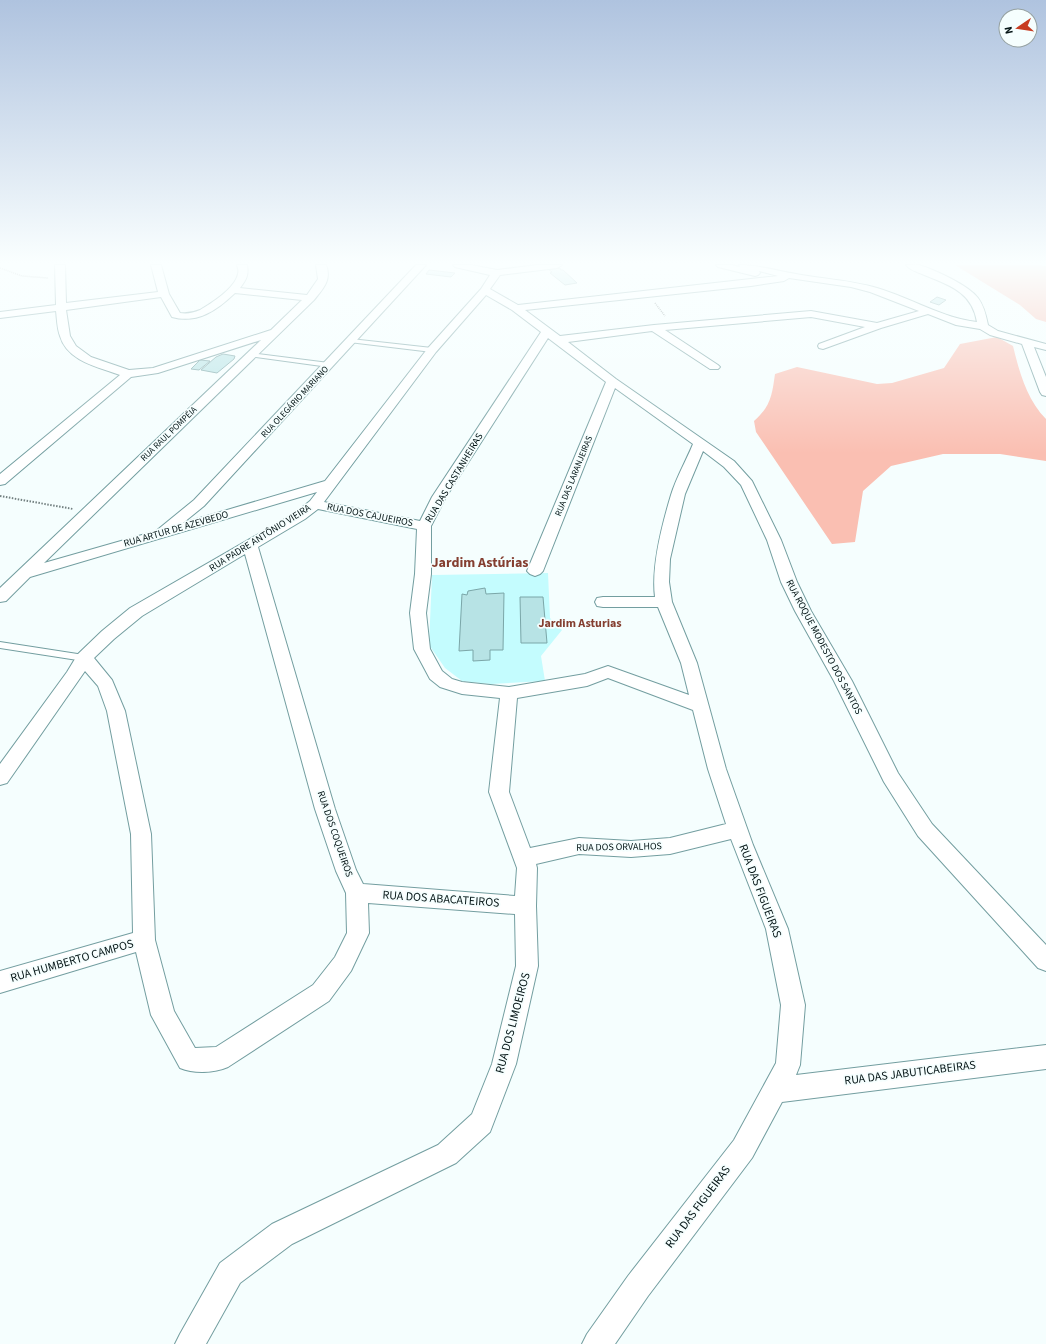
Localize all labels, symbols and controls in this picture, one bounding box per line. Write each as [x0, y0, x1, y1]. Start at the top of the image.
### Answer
north arrow [998, 8, 1038, 48]
text: N [1001, 25, 1017, 35]
street label: RUA OLEGÁRIO MARIANO [258, 363, 332, 441]
street label: RUA RAUL POMPÉIA [138, 404, 200, 464]
street label: RUA DAS CASTANHEIRAS [422, 431, 486, 525]
street label: RUA DAS LARANJEIRAS [552, 434, 596, 518]
street label: RUA DOS CAJUEIROS [326, 500, 414, 530]
street label: RUA PADRE ANTÔNIO VIEIRA [207, 501, 314, 575]
street label: RUA ARTUR DE AZEVBEDO [122, 507, 230, 551]
district label: Jardim Astúrias [431, 553, 529, 573]
street label: RUA ROQUE MODESTO DOS SANTOS [782, 577, 866, 717]
district label: Jardim Asturias [538, 615, 622, 632]
street label: RUA DOS COQUEIROS [314, 789, 356, 879]
street label: RUA DOS ORVALHOS [576, 839, 662, 855]
street label: RUA DAS FIGUEIRAS [734, 842, 786, 940]
street label: RUA DOS ABACATEIROS [382, 886, 500, 912]
street label: RUA HUMBERTO CAMPOS [8, 935, 136, 987]
street label: RUA DOS LIMOEIROS [491, 971, 535, 1075]
street label: RUA DAS JABUTICABEIRAS [843, 1057, 977, 1089]
street label: RUA DAS FIGUEIRAS [661, 1162, 735, 1252]

